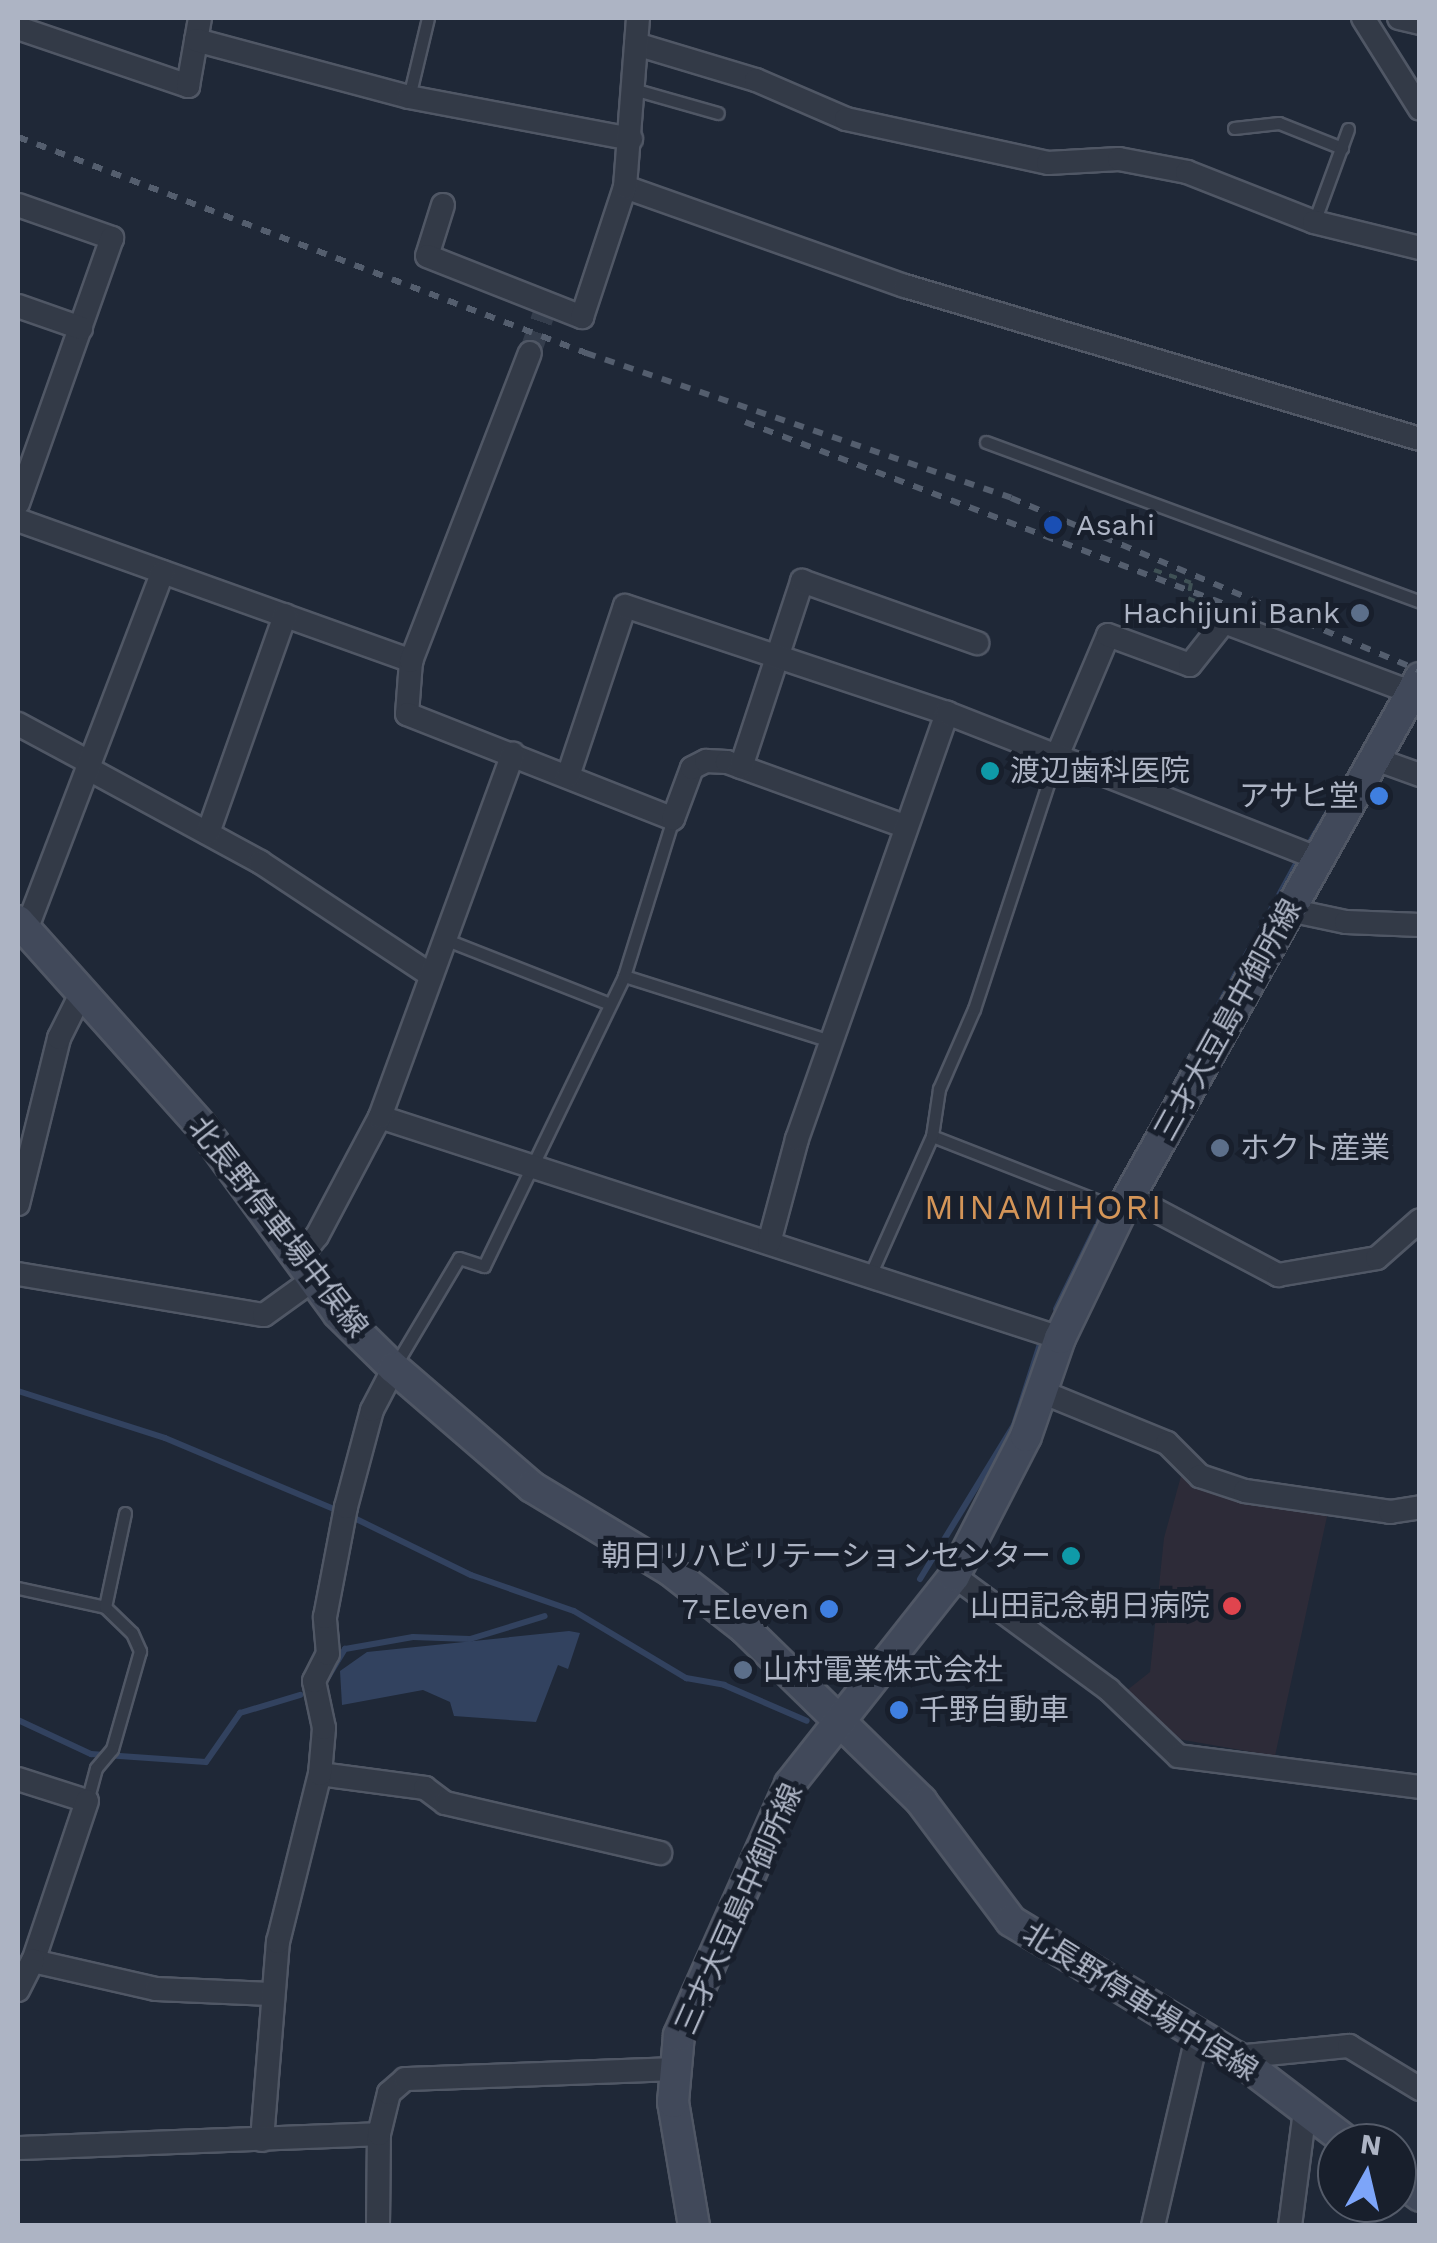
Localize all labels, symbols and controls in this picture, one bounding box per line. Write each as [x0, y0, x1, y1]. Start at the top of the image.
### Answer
place label: Asahi [1076, 507, 1155, 543]
marker: Asahi [1040, 512, 1066, 538]
place label: Hachijuni Bank [1122, 595, 1340, 631]
marker: Hachijuni Bank [1349, 602, 1371, 624]
place label: 渡辺歯科医院 [1010, 753, 1190, 789]
marker: 渡辺歯科医院 [979, 760, 1001, 782]
place label: アサヒ堂 [1239, 778, 1359, 814]
marker: アサヒ堂 [1368, 785, 1390, 807]
street label: 三才大豆島中御所線 [1147, 893, 1309, 1147]
street label: 北長野停車場中俣線 [181, 1110, 375, 1344]
place label: ホクト産業 [1240, 1130, 1390, 1166]
marker: ホクト産業 [1209, 1137, 1231, 1159]
district label: MINAMIHORI [924, 1186, 1164, 1228]
place label: 朝日リハビリテーションセンター [601, 1538, 1051, 1574]
marker: 朝日リハビリテーションセンター [1060, 1545, 1082, 1567]
place label: 山田記念朝日病院 [970, 1588, 1210, 1624]
place label: 7-Eleven [682, 1591, 809, 1627]
marker: 山田記念朝日病院 [1219, 1593, 1245, 1619]
marker: 7-Eleven [818, 1598, 840, 1620]
place label: 山村電業株式会社 [763, 1652, 1003, 1688]
marker: 山村電業株式会社 [732, 1659, 754, 1681]
place label: 千野自動車 [919, 1692, 1069, 1728]
marker: 千野自動車 [888, 1699, 910, 1721]
street label: 三才大豆島中御所線 [668, 1778, 810, 2040]
street label: 北長野停車場中俣線 [1016, 1915, 1264, 2089]
north arrow [1317, 2123, 1417, 2223]
text: N [1358, 2127, 1384, 2163]

